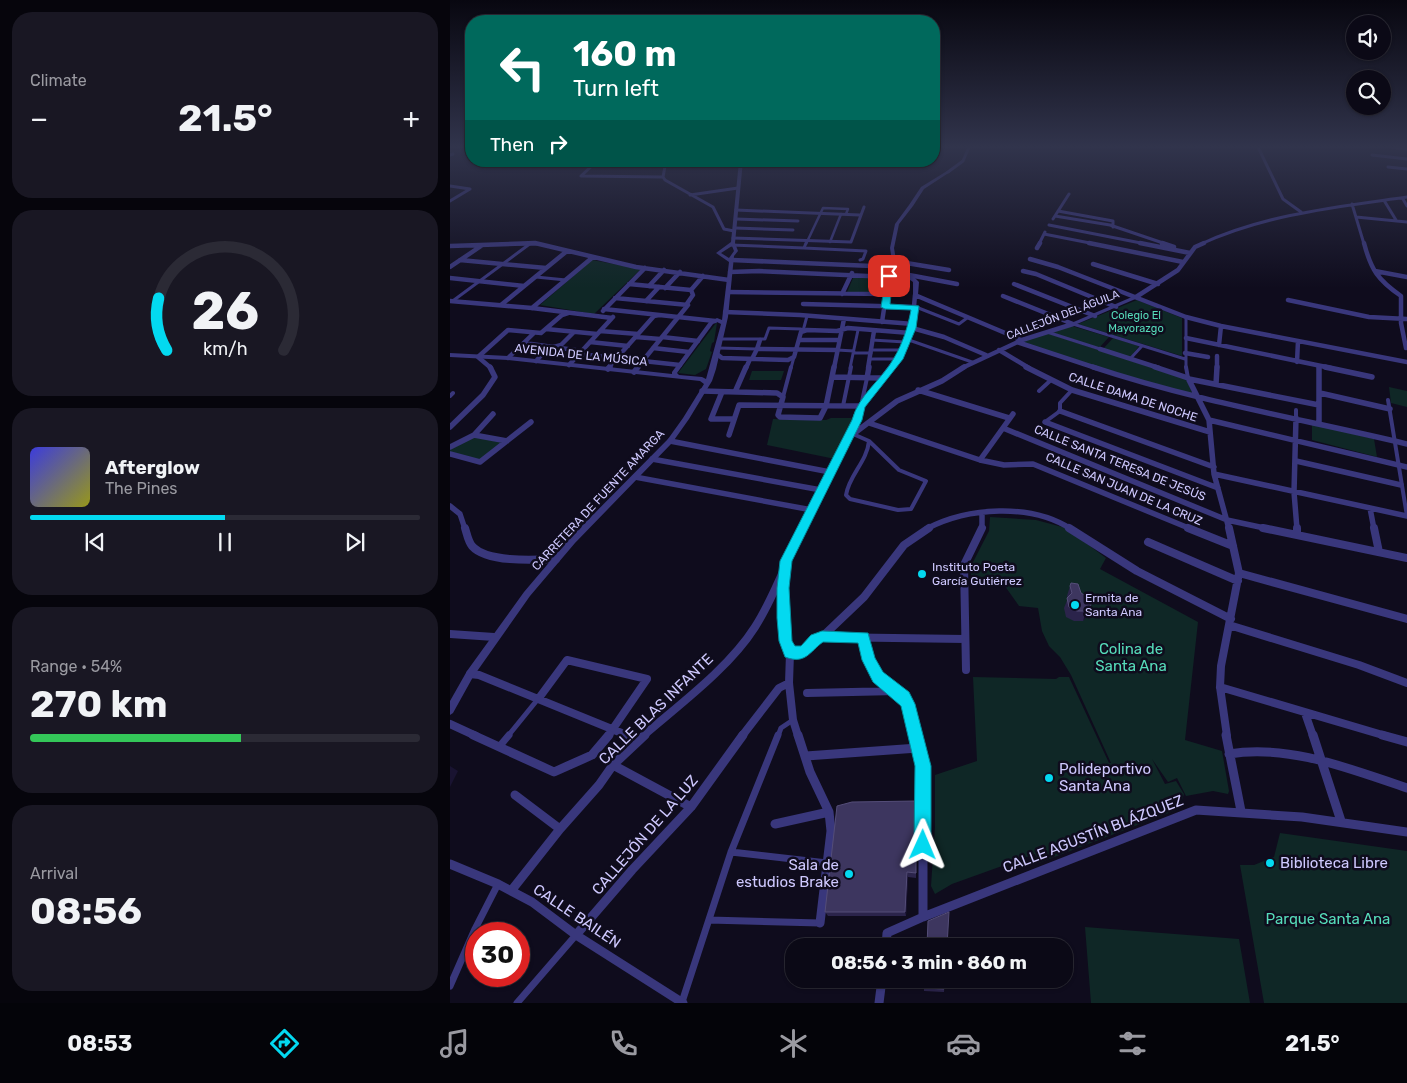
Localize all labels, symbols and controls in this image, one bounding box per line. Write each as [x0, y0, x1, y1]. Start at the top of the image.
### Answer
map controls [1346, 15, 1391, 115]
button: sound [1346, 15, 1391, 60]
text: 160 m [573, 33, 677, 75]
icon: left [490, 35, 555, 100]
button: search [1346, 70, 1391, 115]
text: Climate [30, 71, 87, 90]
text: Turn left [573, 75, 659, 102]
text: 21.5° [178, 95, 273, 141]
text: − [30, 102, 48, 135]
text: + [403, 102, 420, 135]
icon: right [544, 130, 572, 158]
text: Then [490, 133, 534, 156]
pin [868, 255, 910, 297]
icon: arrive [875, 262, 903, 290]
text: 26 [191, 280, 259, 342]
street label: CALLEJÓN DEL ÁGUILA [1005, 287, 1122, 343]
park label: Colegio El Mayorazgo [1108, 309, 1164, 335]
text: km/h [203, 338, 247, 359]
street label: AVENIDA DE LA MÚSICA [514, 341, 648, 369]
street label: CALLE DAMA DE NOCHE [1067, 370, 1199, 424]
street label: CALLE SANTA TERESA DE JESÚS [1032, 422, 1208, 504]
street label: CARRETERA DE FUENTE AMARGA [529, 427, 667, 573]
street label: CALLE SAN JUAN DE LA CRUZ [1044, 450, 1204, 528]
text: Afterglow [105, 456, 200, 479]
text: The Pines [105, 479, 178, 498]
icon: previous [81, 528, 109, 556]
icon: pause [211, 528, 239, 556]
icon: next [341, 528, 369, 556]
place label: Instituto Poeta García Gutiérrez [932, 560, 1022, 588]
marker: Instituto Poeta García Gutiérrez [916, 568, 928, 580]
place label: Ermita de Santa Ana [1085, 591, 1142, 619]
marker: Ermita de Santa Ana [1069, 599, 1081, 611]
park label: Colina de Santa Ana [1095, 640, 1167, 675]
street label: CALLE BLAS INFANTE [595, 650, 717, 768]
text: Range · 54% [30, 657, 122, 676]
text: 270 km [30, 681, 167, 727]
place label: Polideportivo Santa Ana [1059, 760, 1151, 795]
street label: CALLEJÓN DE LA LUZ [588, 772, 702, 898]
marker: Polideportivo Santa Ana [1043, 772, 1055, 784]
street label: CALLE AGUSTÍN BLÁZQUEZ [1000, 791, 1186, 877]
position arrow [896, 818, 948, 870]
place label: Biblioteca Libre [1280, 854, 1388, 872]
place label: Sala de estudios Brake [736, 856, 839, 891]
marker: Biblioteca Libre [1264, 857, 1276, 869]
text: Arrival [30, 864, 78, 883]
marker: Sala de estudios Brake [843, 868, 855, 880]
street label: CALLE BAILÉN [530, 880, 624, 952]
text: 08:56 [30, 888, 142, 934]
park label: Parque Santa Ana [1266, 910, 1390, 928]
speed limit sign: 30 [465, 922, 530, 987]
text: 08:56 · 3 min · 860 m [831, 951, 1027, 974]
icon: directions [267, 1026, 302, 1061]
icon: music [437, 1026, 472, 1061]
icon: phone [606, 1026, 641, 1061]
icon: climate [776, 1026, 811, 1061]
icon: car [946, 1026, 981, 1061]
icon: filters [1115, 1026, 1150, 1061]
text: 08:53 [67, 1030, 132, 1057]
text: 21.5° [1285, 1030, 1340, 1057]

